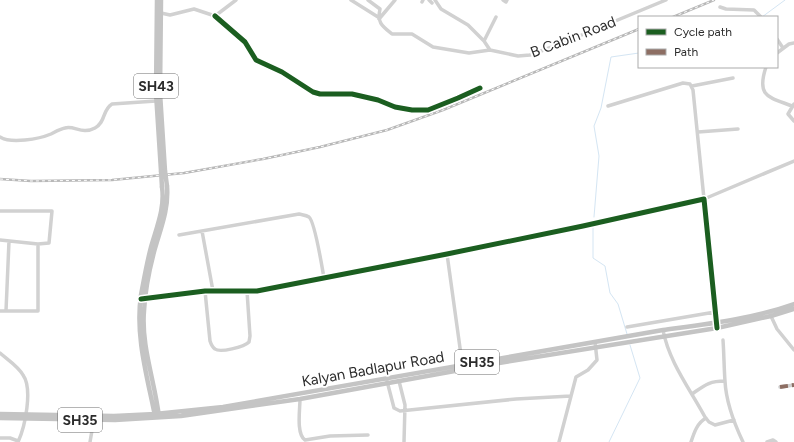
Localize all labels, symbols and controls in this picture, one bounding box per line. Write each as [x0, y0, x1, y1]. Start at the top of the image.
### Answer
street label: B Cabin Road [528, 12, 618, 62]
legend [638, 16, 778, 68]
text: Cycle path [674, 25, 732, 39]
text: Path [674, 45, 698, 59]
road number: SH43 [134, 74, 178, 98]
street label: Kalyan Badlapur Road [300, 348, 446, 390]
road number: SH35 [455, 350, 499, 374]
road number: SH35 [58, 408, 102, 432]

